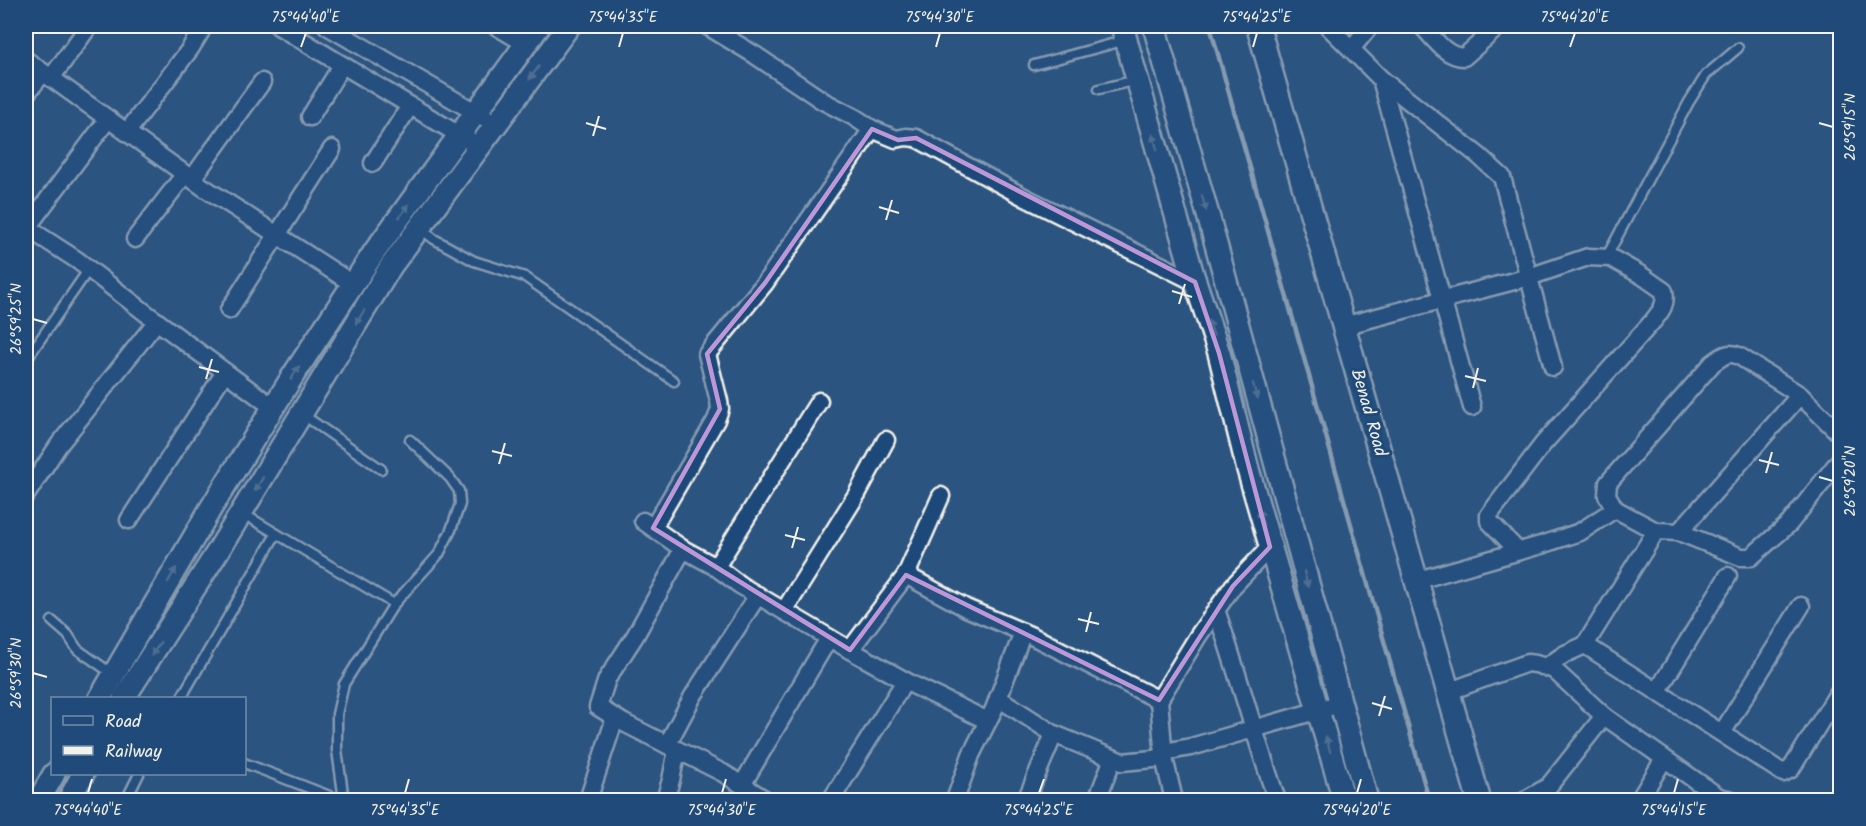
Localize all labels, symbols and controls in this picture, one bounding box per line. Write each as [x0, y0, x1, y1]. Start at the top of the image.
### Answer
text: 75°44'40"E [272, 6, 341, 30]
text: 75°44'35"E [588, 6, 659, 30]
text: 75°44'30"E [906, 6, 976, 30]
text: 75°44'25"E [1222, 6, 1293, 30]
text: 75°44'20"E [1541, 6, 1611, 30]
one-way arrow [528, 64, 540, 80]
text: 26°59'15"N [1839, 93, 1863, 161]
one-way arrow [1150, 132, 1159, 150]
one-way arrow [1200, 194, 1210, 212]
one-way arrow [398, 204, 410, 220]
text: 26°59'25"N [5, 283, 29, 355]
one-way arrow [355, 309, 366, 325]
one-way arrow [1205, 319, 1215, 337]
one-way arrow [289, 365, 300, 381]
street label: Benad Road [1342, 366, 1395, 461]
one-way arrow [1251, 382, 1261, 400]
text: 26°59'20"N [1839, 445, 1863, 517]
one-way arrow [254, 476, 264, 493]
one-way arrow [1256, 508, 1265, 526]
one-way arrow [167, 566, 177, 583]
one-way arrow [1302, 570, 1312, 589]
text: 26°59'30"N [5, 638, 29, 708]
one-way arrow [150, 641, 161, 657]
legend [51, 697, 246, 775]
text: Road [105, 708, 142, 737]
one-way arrow [1323, 735, 1332, 753]
text: Railway [105, 738, 162, 767]
text: 75°44'40"E [54, 799, 123, 823]
text: 75°44'35"E [370, 799, 441, 823]
text: 75°44'30"E [688, 799, 758, 823]
text: 75°44'25"E [1004, 799, 1075, 823]
text: 75°44'20"E [1323, 799, 1393, 823]
text: 75°44'15"E [1641, 799, 1708, 823]

